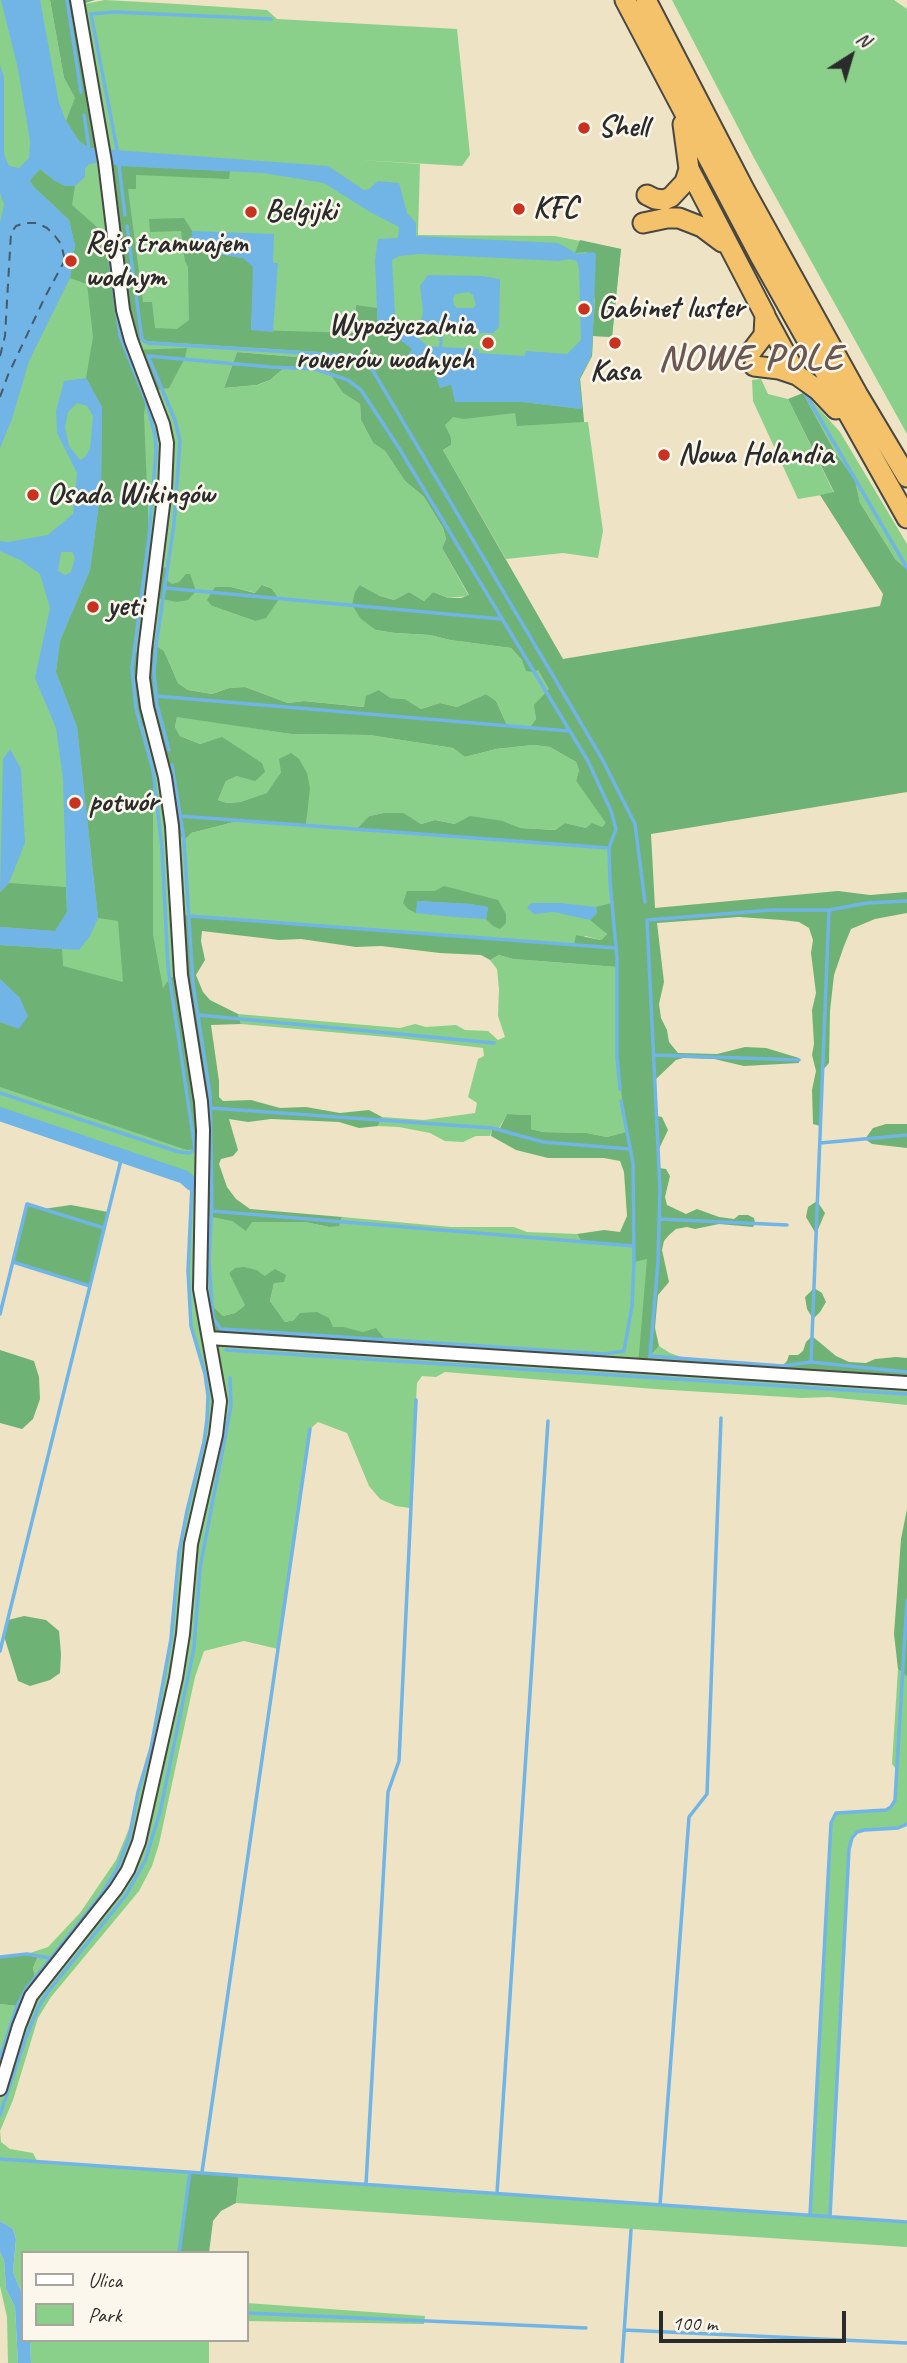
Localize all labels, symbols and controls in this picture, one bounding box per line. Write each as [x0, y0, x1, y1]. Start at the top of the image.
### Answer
north arrow [816, 21, 886, 91]
text: N [852, 26, 876, 52]
place label: Shell [598, 110, 648, 146]
marker: Shell [576, 120, 592, 136]
place label: KFC [533, 191, 578, 227]
place label: Belgijki [265, 194, 337, 230]
marker: KFC [511, 201, 527, 217]
marker: Belgijki [243, 204, 259, 220]
place label: Rejs tramwajem wodnym [85, 226, 248, 296]
marker: Rejs tramwajem wodnym [63, 253, 79, 269]
place label: Gabinet luster [598, 291, 744, 327]
marker: Gabinet luster [576, 301, 592, 317]
place label: Wypożyczalnia rowerów wodnych [296, 308, 474, 378]
marker: Wypożyczalnia rowerów wodnych [480, 335, 496, 351]
marker: Kasa [607, 335, 623, 351]
district label: NOWE POLE [659, 337, 843, 381]
place label: Kasa [590, 354, 640, 390]
place label: Nowa Holandia [678, 437, 833, 473]
marker: Nowa Holandia [656, 447, 672, 463]
place label: Osada Wikingów [47, 477, 214, 513]
marker: Osada Wikingów [25, 487, 41, 503]
place label: yeti [107, 589, 143, 625]
marker: yeti [85, 599, 101, 615]
place label: potwór [89, 785, 158, 821]
marker: potwór [67, 795, 83, 811]
legend [21, 2251, 248, 2342]
text: Ulica [88, 2267, 122, 2293]
scale bar [662, 2296, 849, 2340]
text: Park [88, 2302, 121, 2328]
text: 100 m [672, 2310, 717, 2336]

